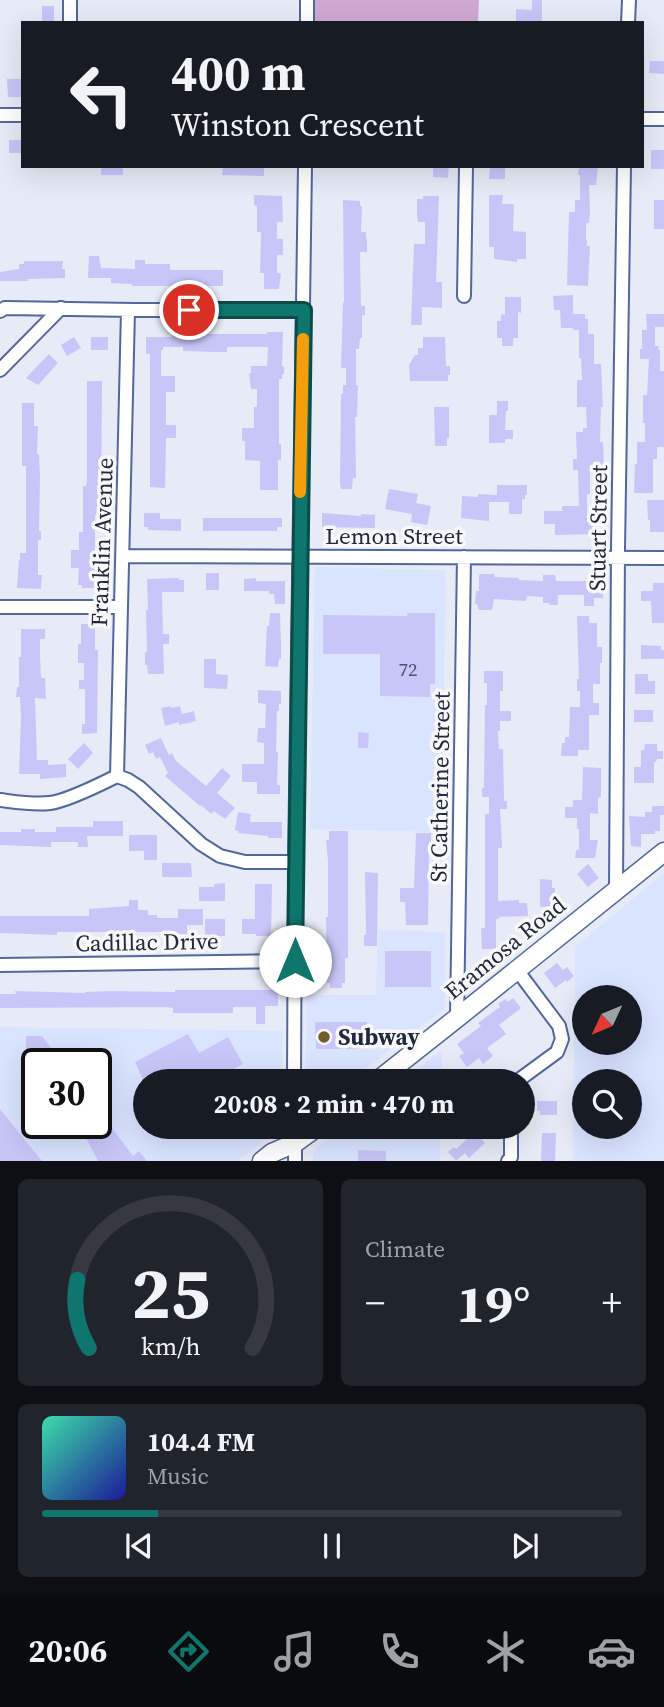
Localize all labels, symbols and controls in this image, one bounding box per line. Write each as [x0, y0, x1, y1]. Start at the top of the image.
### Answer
text: 400 m [171, 39, 306, 106]
icon: left [56, 49, 147, 140]
text: Winston Crescent [171, 103, 424, 147]
pin [159, 280, 219, 340]
icon: arrive [170, 291, 208, 329]
street label: Franklin Avenue [83, 457, 121, 627]
street label: Stuart Street [581, 464, 615, 592]
street label: Lemon Street [325, 520, 463, 552]
house number: 72 [398, 656, 418, 682]
street label: St Catherine Street [422, 691, 458, 883]
street label: Eramosa Road [438, 889, 572, 1007]
position arrow [258, 924, 332, 998]
street label: Cadillac Drive [75, 925, 219, 959]
north arrow [572, 985, 642, 1055]
map controls [572, 985, 642, 1139]
place label: Subway [338, 1021, 420, 1053]
marker: Subway [316, 1029, 332, 1045]
speed limit sign: 30 [21, 1048, 112, 1139]
button: search [572, 1069, 642, 1139]
text: 20:08 · 2 min · 470 m [214, 1086, 454, 1122]
text: Climate [365, 1233, 445, 1265]
text: 25 [131, 1244, 210, 1343]
text: 19° [457, 1268, 530, 1339]
text: − [365, 1277, 385, 1329]
text: + [602, 1277, 622, 1329]
text: km/h [141, 1329, 200, 1363]
text: 104.4 FM [147, 1424, 255, 1460]
text: Music [147, 1460, 209, 1492]
icon: previous [120, 1527, 158, 1565]
icon: pause [313, 1527, 351, 1565]
icon: next [506, 1527, 544, 1565]
icon: directions [164, 1627, 213, 1676]
icon: music [270, 1627, 319, 1676]
icon: phone [375, 1627, 424, 1676]
icon: climate [481, 1627, 530, 1676]
icon: car [587, 1627, 636, 1676]
text: 20:06 [28, 1629, 107, 1673]

